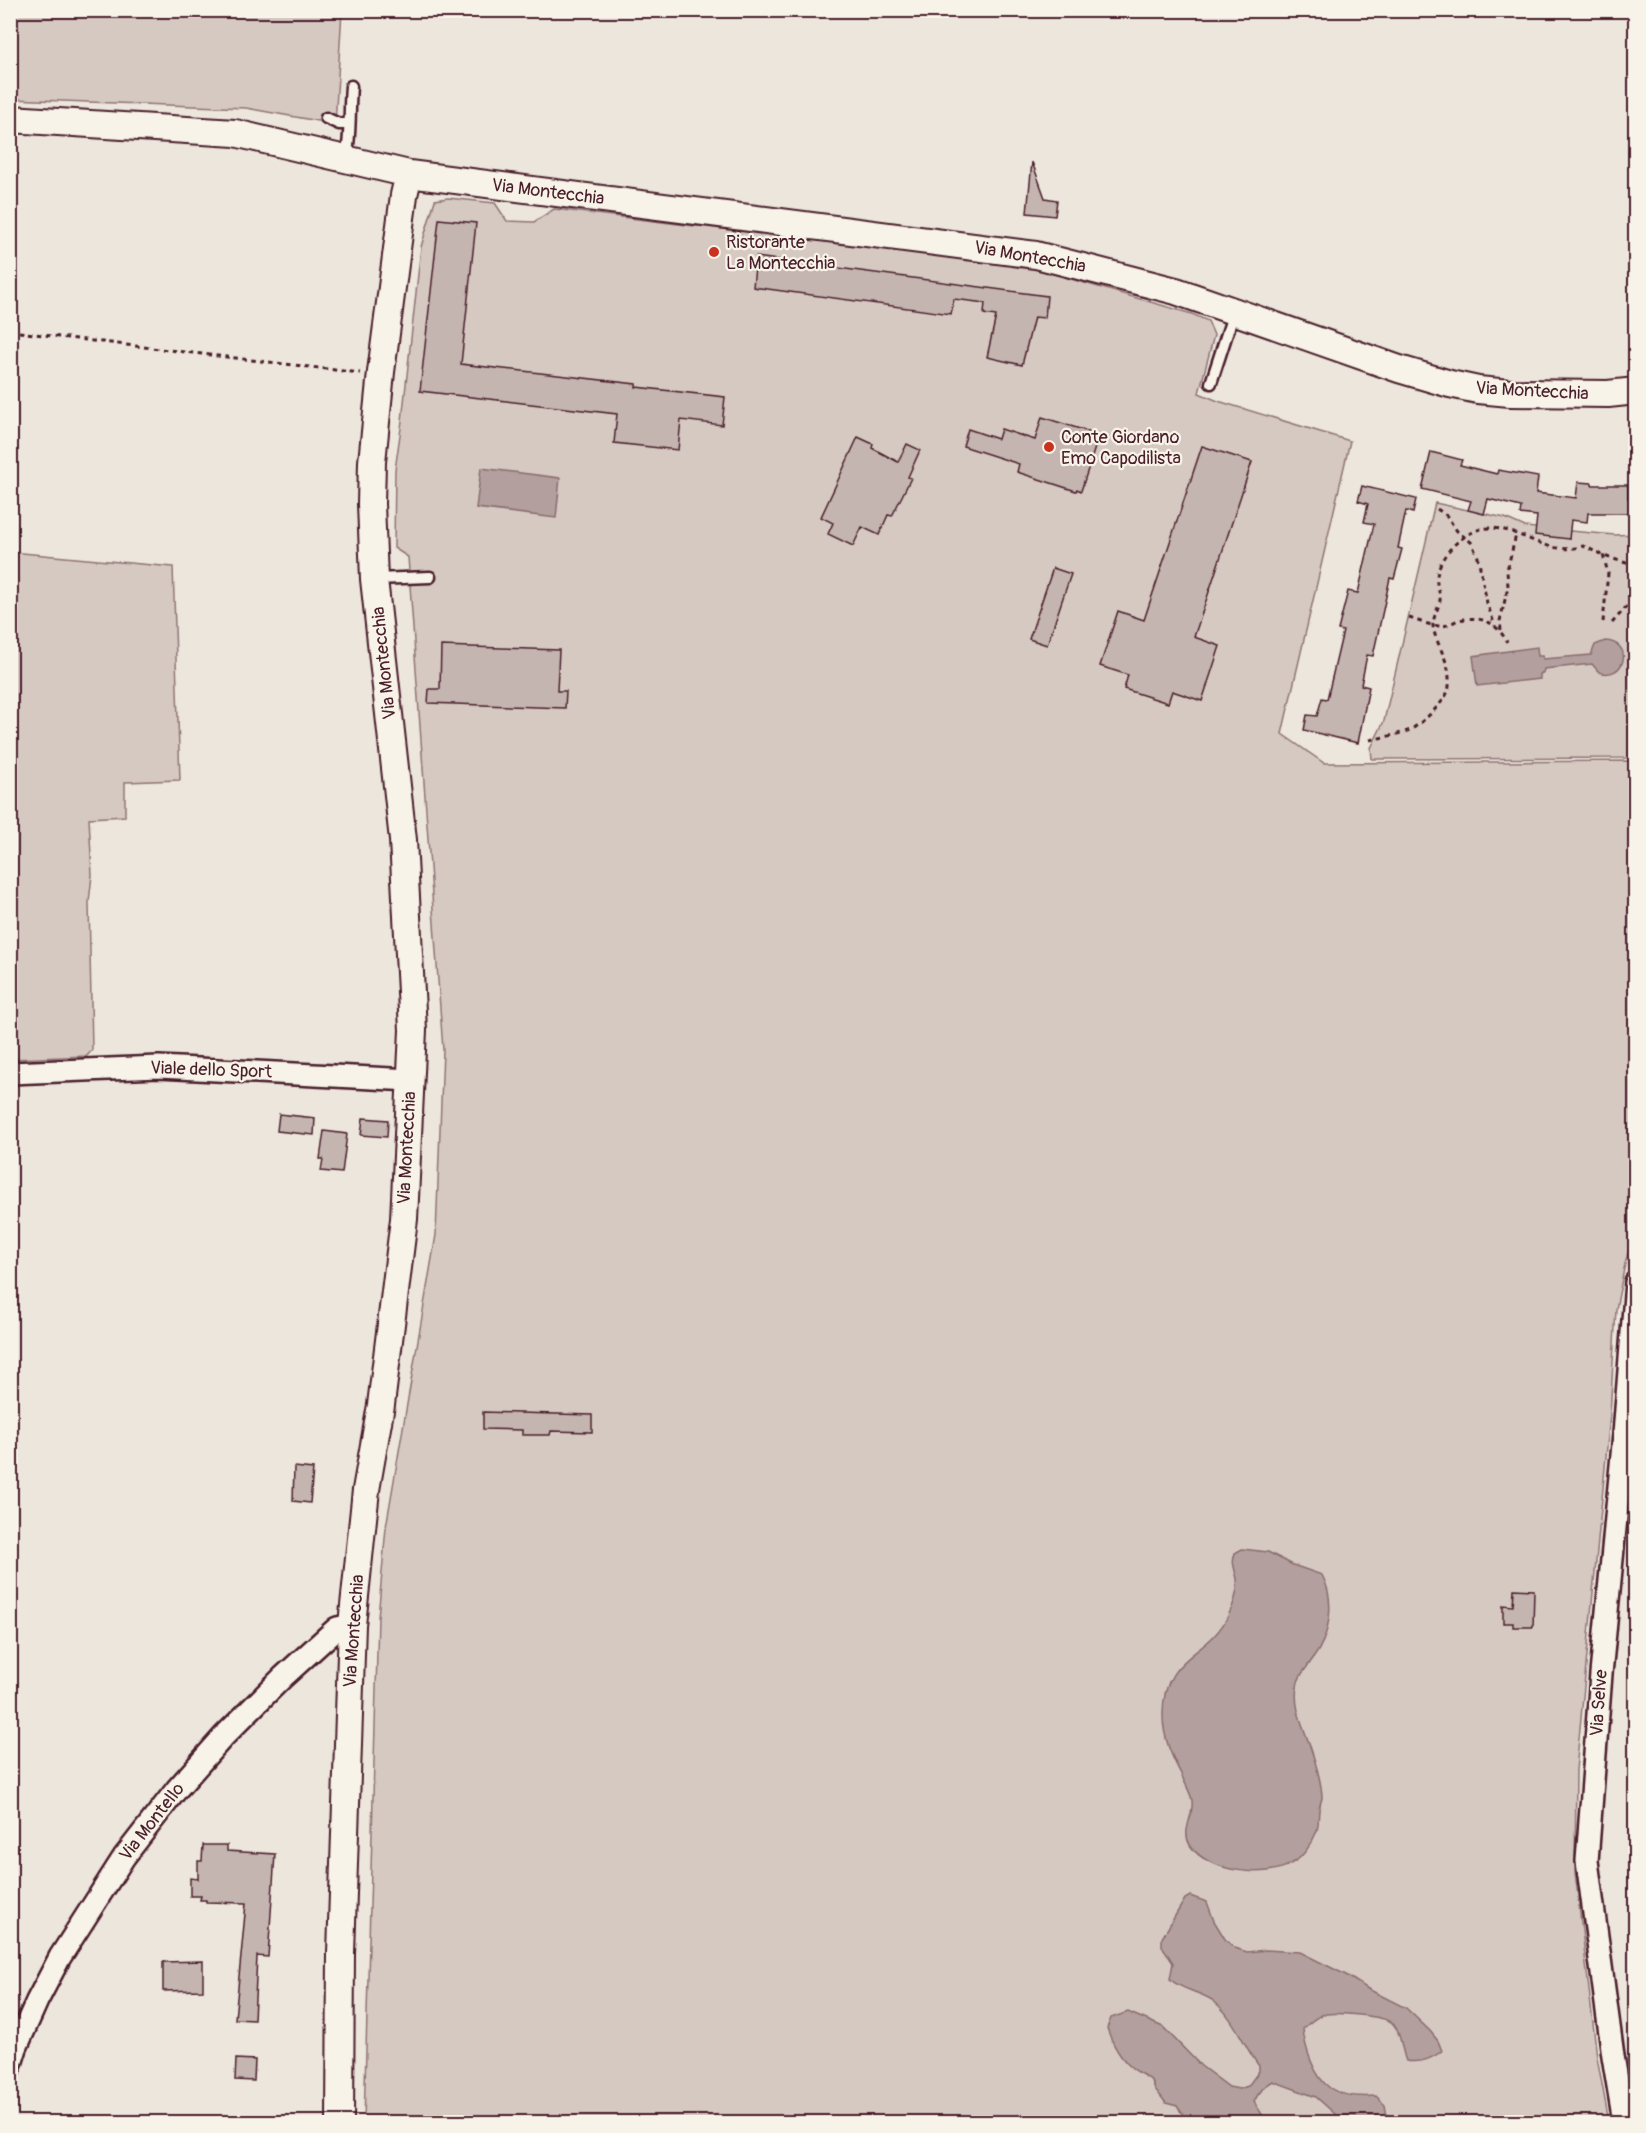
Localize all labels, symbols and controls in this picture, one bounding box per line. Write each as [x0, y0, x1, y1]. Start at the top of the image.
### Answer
street label: Via Montecchia [490, 174, 606, 210]
place label: Ristorante La Montecchia [726, 231, 836, 275]
street label: Via Montecchia [972, 236, 1088, 278]
marker: Ristorante La Montecchia [707, 245, 721, 259]
street label: Via Montecchia [1475, 377, 1589, 405]
place label: Conte Giordano Emo Capodilista [1061, 426, 1181, 470]
marker: Conte Giordano Emo Capodilista [1042, 440, 1056, 454]
street label: Via Montecchia [367, 605, 401, 721]
street label: Viale dello Sport [150, 1056, 273, 1084]
street label: Via Montecchia [393, 1091, 421, 1205]
street label: Via Montecchia [339, 1574, 369, 1688]
street label: Via Selve [1585, 1669, 1613, 1737]
street label: Via Montello [114, 1778, 190, 1866]

